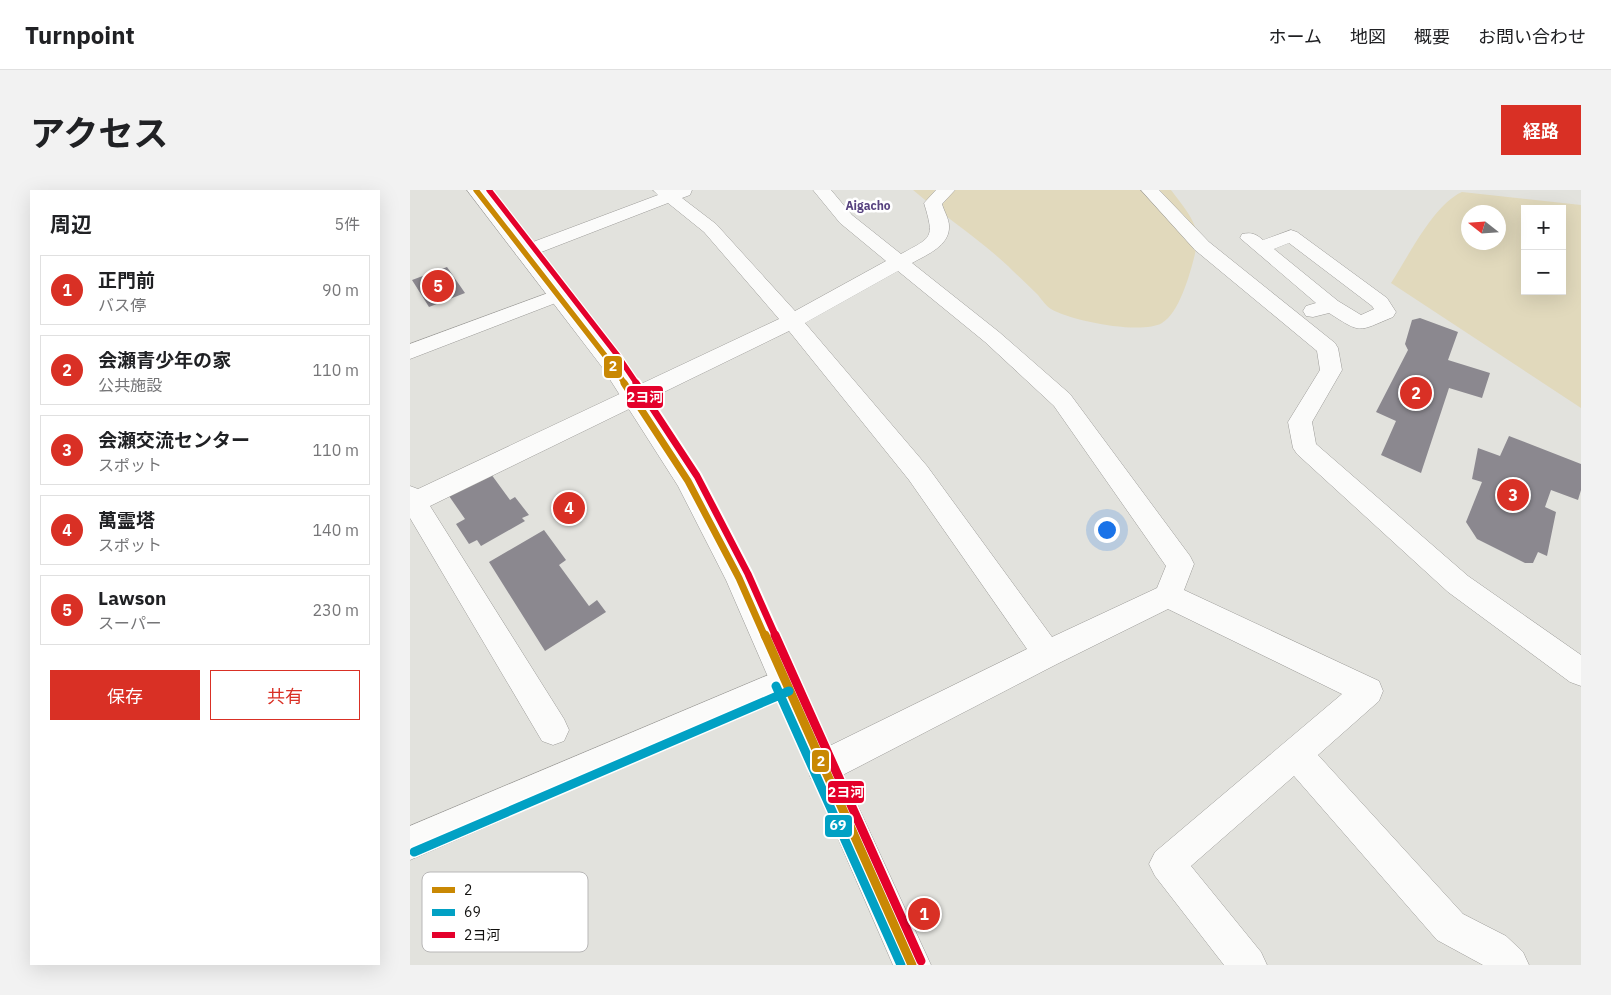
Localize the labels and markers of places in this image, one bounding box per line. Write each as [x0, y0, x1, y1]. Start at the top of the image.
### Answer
pin: 5 [422, 267, 454, 305]
pin: 2 [1400, 374, 1432, 412]
pin: 3 [1497, 476, 1529, 514]
pin: 4 [553, 489, 585, 527]
pin: 1 [908, 895, 940, 933]

